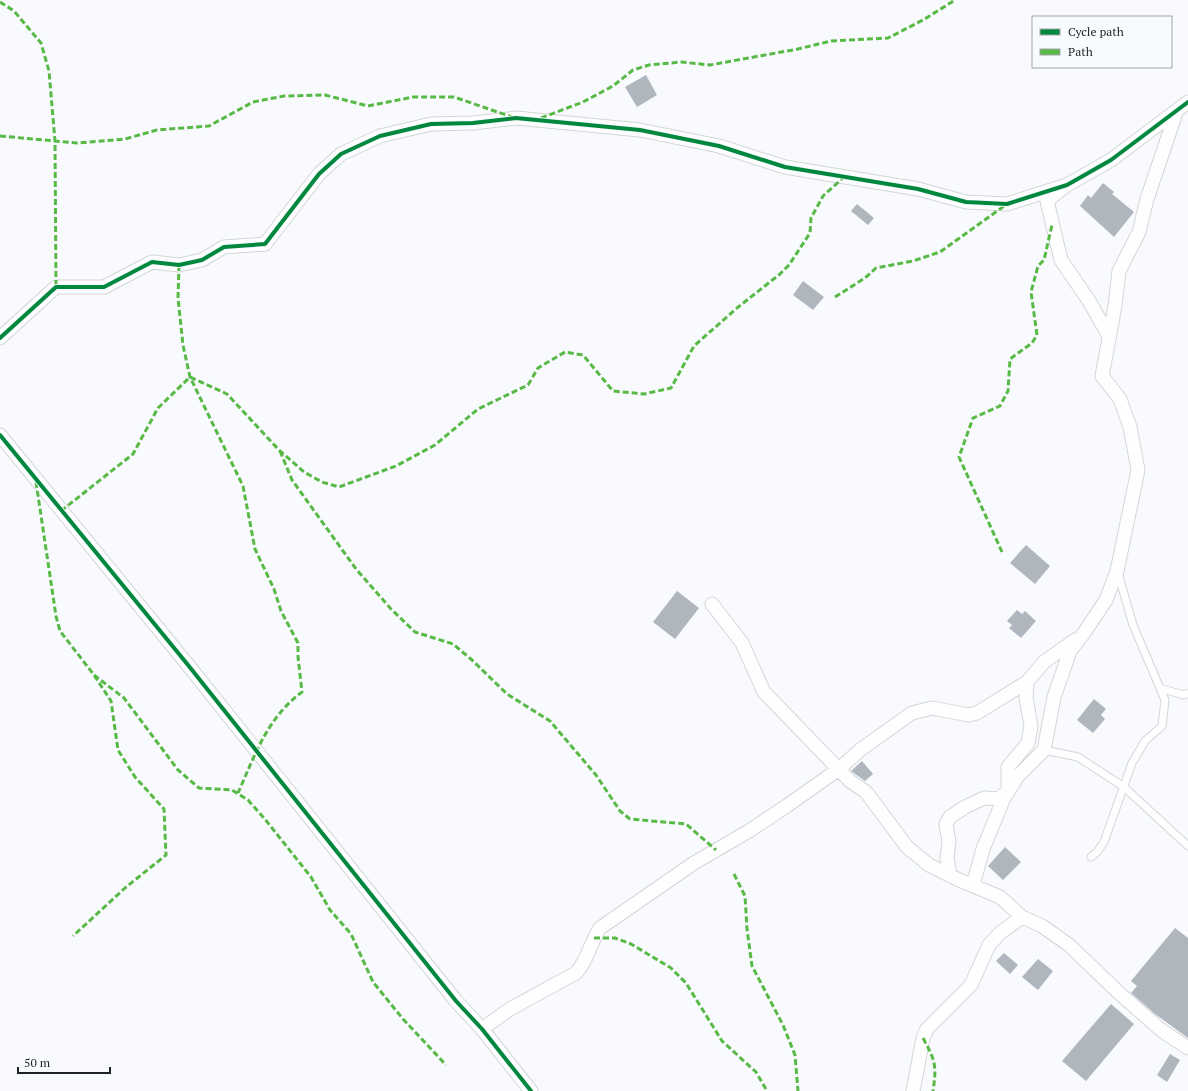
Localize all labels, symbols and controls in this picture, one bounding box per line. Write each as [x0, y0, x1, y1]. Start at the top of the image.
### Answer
legend [1032, 16, 1172, 68]
text: Cycle path [1068, 24, 1124, 39]
text: Path [1068, 44, 1093, 59]
scale bar [18, 1049, 110, 1075]
text: 50 m [24, 1055, 51, 1070]

